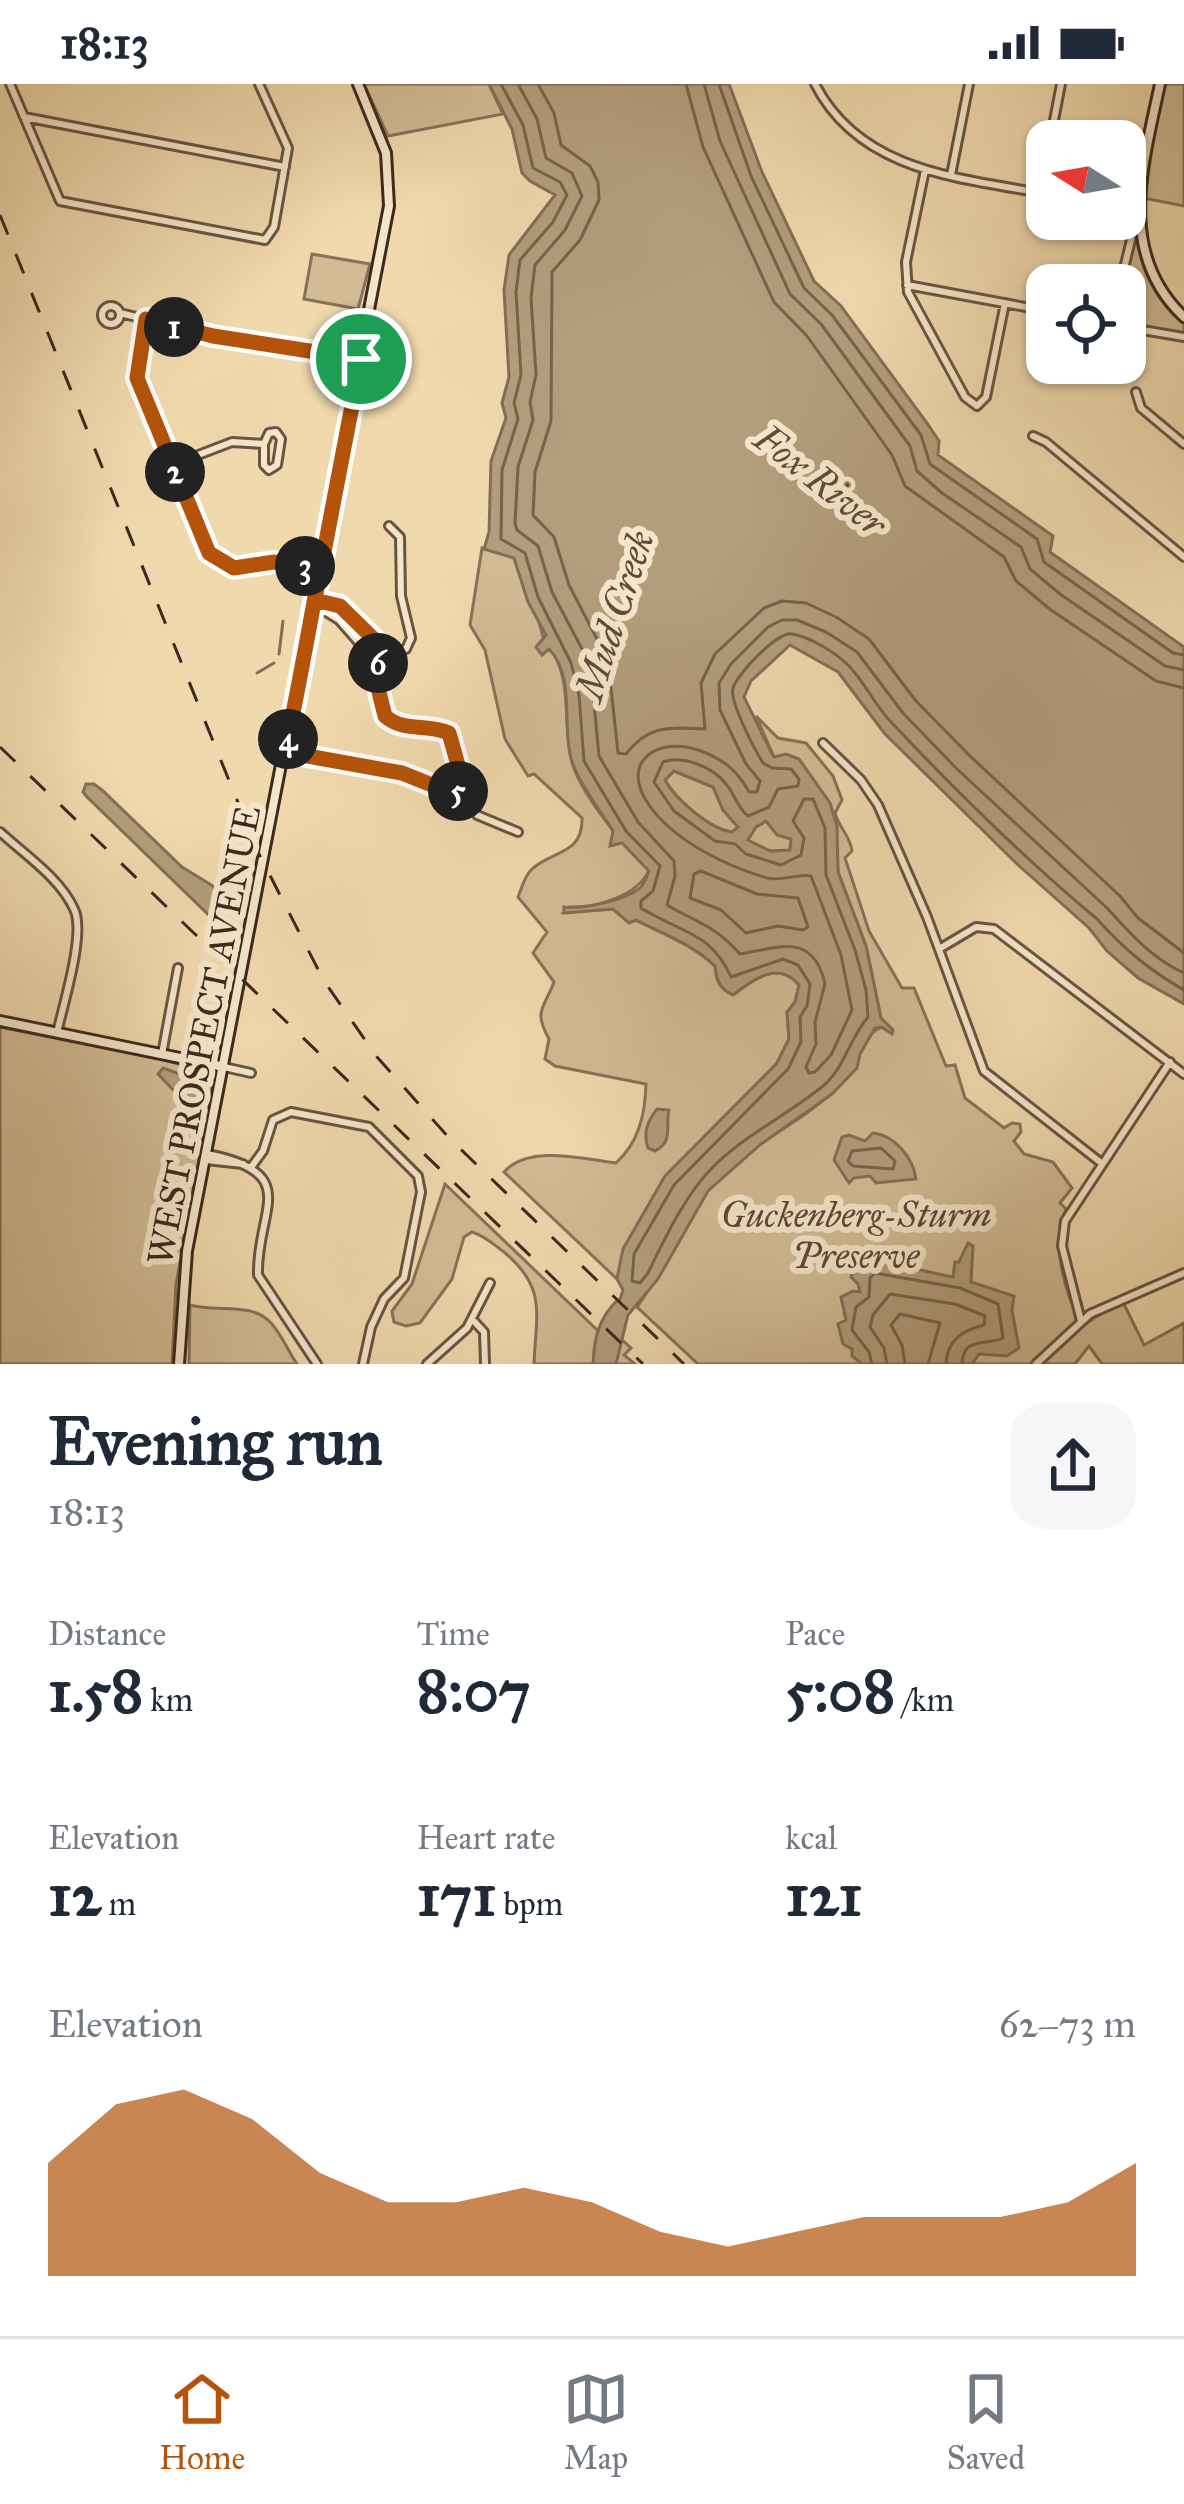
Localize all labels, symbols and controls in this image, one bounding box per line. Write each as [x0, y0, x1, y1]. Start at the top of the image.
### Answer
text: 18:13 [60, 15, 149, 70]
north arrow [1026, 120, 1146, 240]
map controls [1026, 120, 1146, 384]
button: locate [1026, 264, 1146, 384]
pin: 1 [144, 297, 204, 357]
text: 1 [167, 307, 181, 347]
pin [310, 308, 412, 410]
icon: arrive [328, 326, 394, 392]
water label: Fox River [744, 414, 898, 548]
pin: 2 [145, 442, 205, 502]
text: 2 [167, 452, 183, 492]
water label: Mud Creek [564, 525, 665, 710]
pin: 3 [275, 536, 335, 596]
text: 3 [298, 546, 312, 586]
pin: 6 [348, 633, 408, 693]
text: 6 [370, 643, 386, 683]
pin: 4 [258, 709, 318, 769]
text: 4 [279, 719, 297, 759]
pin: 5 [428, 761, 488, 821]
text: 5 [450, 771, 466, 811]
street label: WEST PROSPECT AVENUE [138, 802, 270, 1269]
park label: Guckenberg-Sturm Preserve [721, 1193, 991, 1278]
text: Evening run [48, 1401, 383, 1482]
button: share [1010, 1403, 1136, 1529]
text: 18:13 [48, 1487, 125, 1535]
text: Distance [48, 1614, 166, 1654]
text: Time [417, 1614, 490, 1654]
text: Pace [785, 1614, 845, 1654]
text: 1.58 [48, 1654, 143, 1727]
text: 8:07 [417, 1654, 531, 1727]
text: 5:08 [785, 1654, 895, 1727]
text: km [143, 1680, 193, 1720]
text: /km [895, 1680, 954, 1720]
text: Elevation [48, 1818, 179, 1858]
text: Heart rate [417, 1818, 555, 1858]
text: kcal [785, 1818, 837, 1858]
text: 12 [48, 1858, 101, 1931]
text: 171 [417, 1858, 496, 1931]
text: 121 [785, 1858, 862, 1931]
text: m [101, 1884, 136, 1924]
text: bpm [496, 1884, 563, 1924]
text: Elevation [48, 2000, 203, 2048]
text: 62–73 m [999, 2000, 1136, 2048]
tab: Home [159, 2366, 245, 2478]
tab: Map [563, 2366, 629, 2478]
tab: Saved [947, 2366, 1025, 2478]

